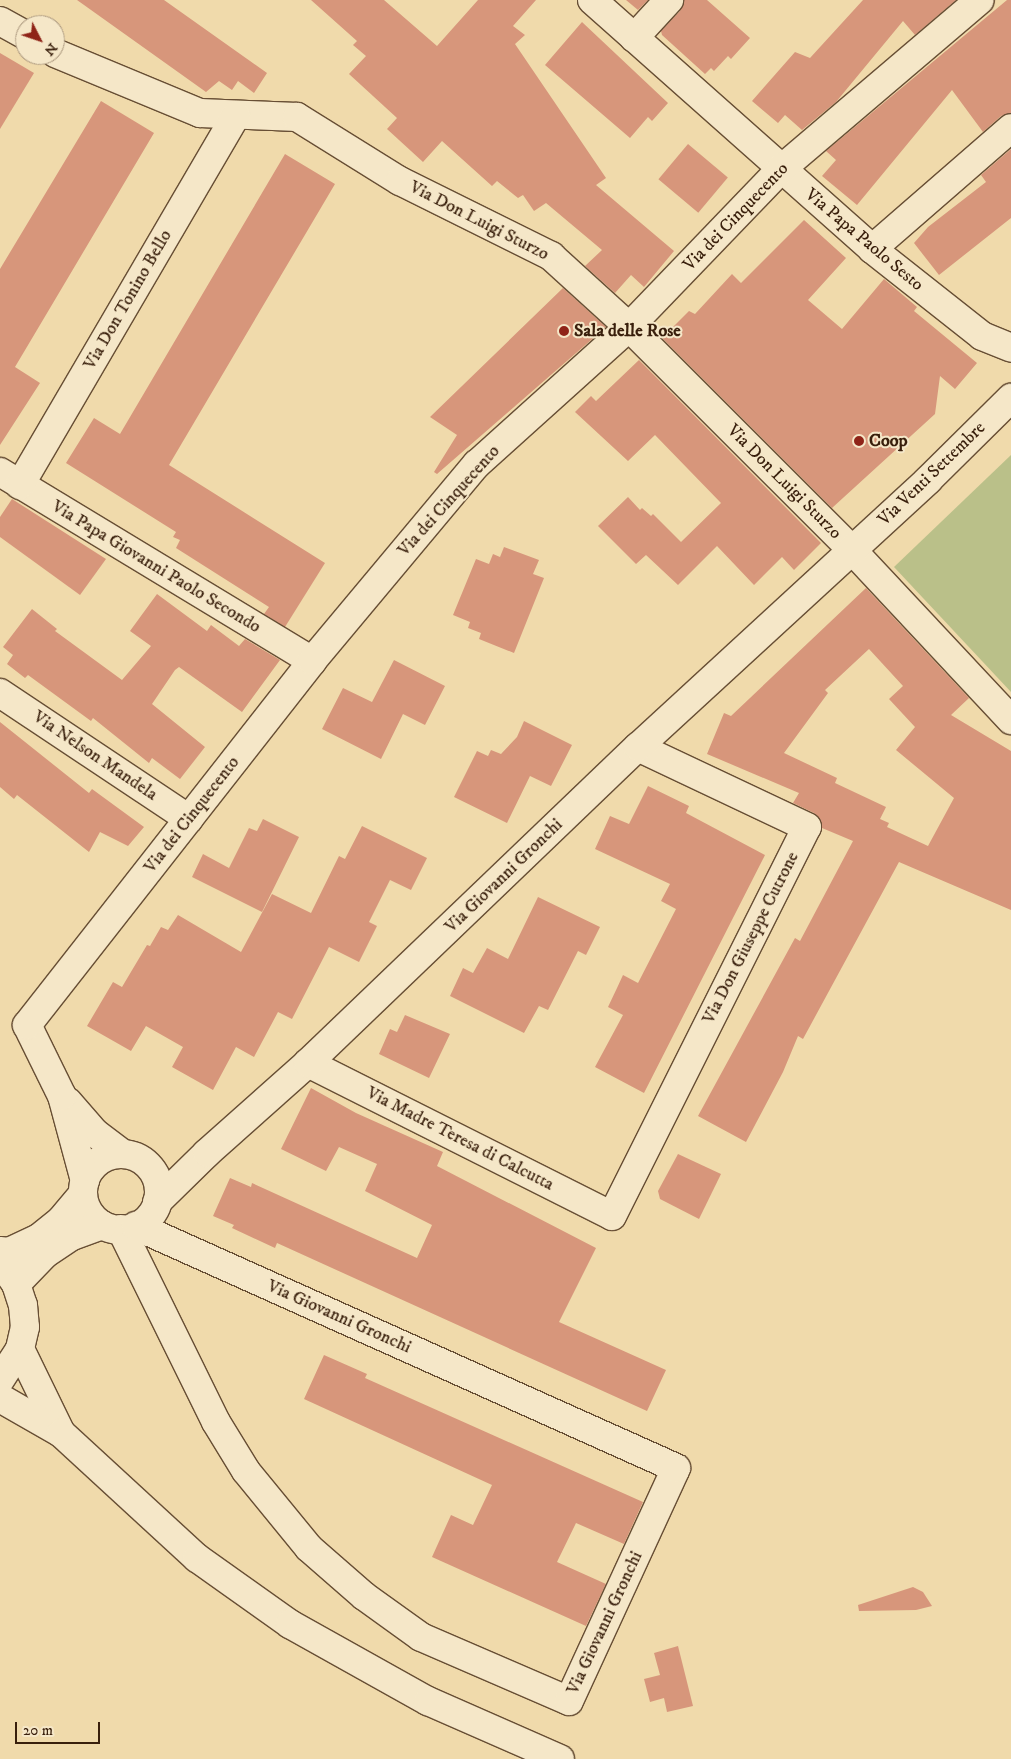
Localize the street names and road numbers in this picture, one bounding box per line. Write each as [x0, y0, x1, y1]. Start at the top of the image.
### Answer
street label: Via dei Cinquecento [679, 158, 793, 276]
street label: Via Don Luigi Sturzo [406, 177, 552, 265]
street label: Via Papa Paolo Sesto [800, 184, 928, 296]
street label: Via Don Tonino Bello [79, 226, 177, 374]
street label: Via Venti Settembre [874, 417, 990, 531]
street label: Via Don Luigi Sturzo [722, 420, 846, 544]
street label: Via dei Cinquecento [393, 441, 505, 561]
street label: Via Papa Giovanni Paolo Secondo [48, 496, 264, 638]
street label: Via Nelson Mandela [29, 706, 161, 806]
street label: Via dei Cinquecento [140, 752, 244, 878]
street label: Via Giovanni Gronchi [441, 814, 567, 938]
street label: Via Don Giuseppe Cutrone [698, 848, 804, 1028]
street label: Via Madre Teresa di Calcutta [363, 1082, 557, 1196]
street label: Via Giovanni Gronchi [264, 1276, 414, 1358]
street label: Via Giovanni Gronchi [562, 1548, 648, 1698]

